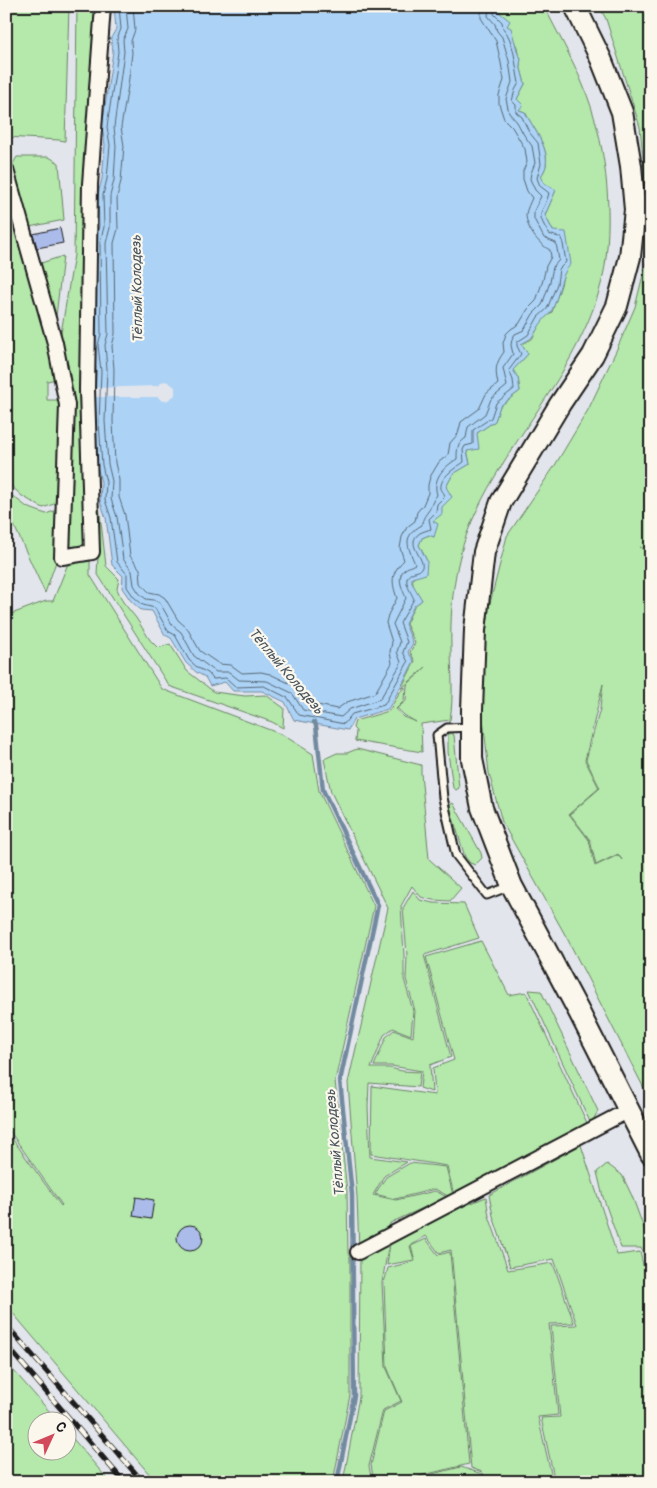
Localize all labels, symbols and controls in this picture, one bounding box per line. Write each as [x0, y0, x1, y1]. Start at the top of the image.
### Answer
water label: Тёплый Колодезь [128, 235, 146, 343]
water label: Тёплый Колодезь [245, 624, 327, 718]
water label: Тёплый Колодезь [322, 1088, 348, 1197]
north arrow [28, 1410, 78, 1460]
text: С [52, 1418, 70, 1437]

